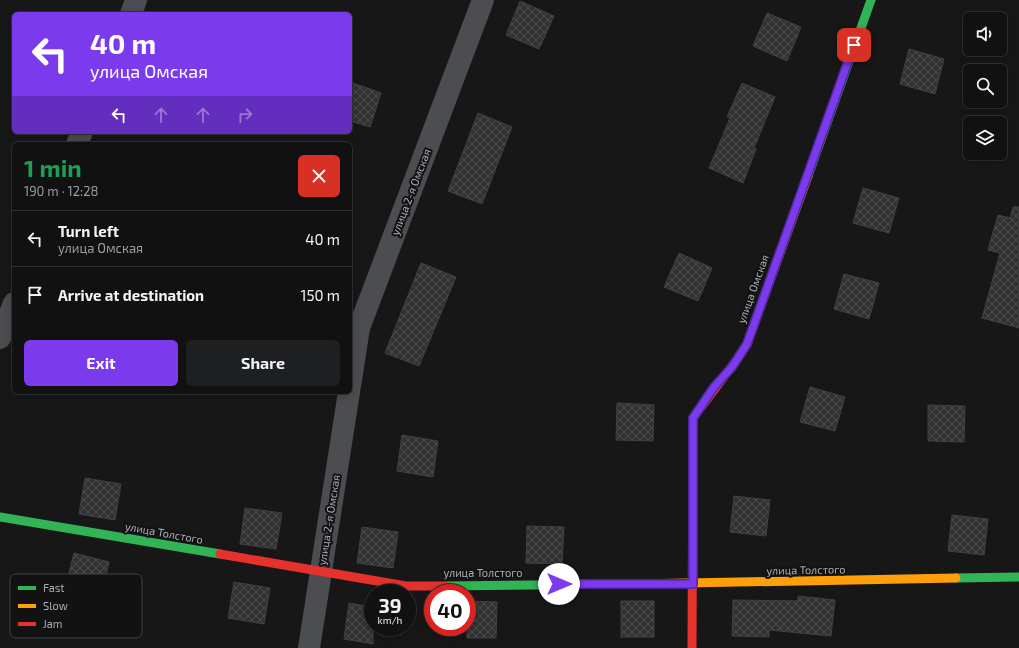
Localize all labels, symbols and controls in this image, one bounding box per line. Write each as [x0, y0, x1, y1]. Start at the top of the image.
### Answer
map controls [963, 12, 1007, 160]
button: sound [963, 12, 1007, 56]
text: 40 m [90, 26, 156, 60]
icon: left [24, 28, 76, 80]
pin [837, 28, 871, 62]
icon: arrive [843, 34, 865, 56]
text: улица Омская [90, 60, 208, 82]
button: search [963, 64, 1007, 108]
icon: left [108, 104, 130, 126]
icon: ahead [150, 104, 172, 126]
icon: ahead [192, 104, 214, 126]
icon: right [234, 104, 256, 126]
button: layers [963, 116, 1007, 160]
street label: улица 2-я Омская [388, 147, 434, 237]
text: 1 min [24, 153, 82, 182]
button: close [298, 155, 340, 197]
text: 190 m · 12:28 [24, 183, 98, 199]
text: Turn left [58, 222, 119, 240]
icon: left [24, 228, 46, 250]
text: 40 m [305, 230, 340, 248]
text: улица Омская [58, 240, 143, 256]
street label: улица Омская [734, 253, 772, 325]
icon: arrive [24, 284, 46, 306]
text: Arrive at destination [58, 286, 204, 304]
text: 150 m [300, 286, 340, 304]
button: Exit [24, 340, 178, 386]
button: Share [186, 340, 340, 386]
street label: улица 2-я Омская [315, 474, 343, 566]
street label: улица Толстого [124, 519, 204, 547]
street label: улица Толстого [766, 562, 846, 578]
position arrow [538, 563, 580, 605]
street label: улица Толстого [444, 566, 522, 580]
legend [10, 574, 142, 638]
text: Fast [43, 581, 65, 594]
speed limit sign: 40 [424, 584, 476, 636]
text: 39 [378, 593, 402, 617]
text: Slow [43, 599, 68, 612]
text: km/h [378, 614, 402, 626]
text: Jam [43, 617, 62, 630]

